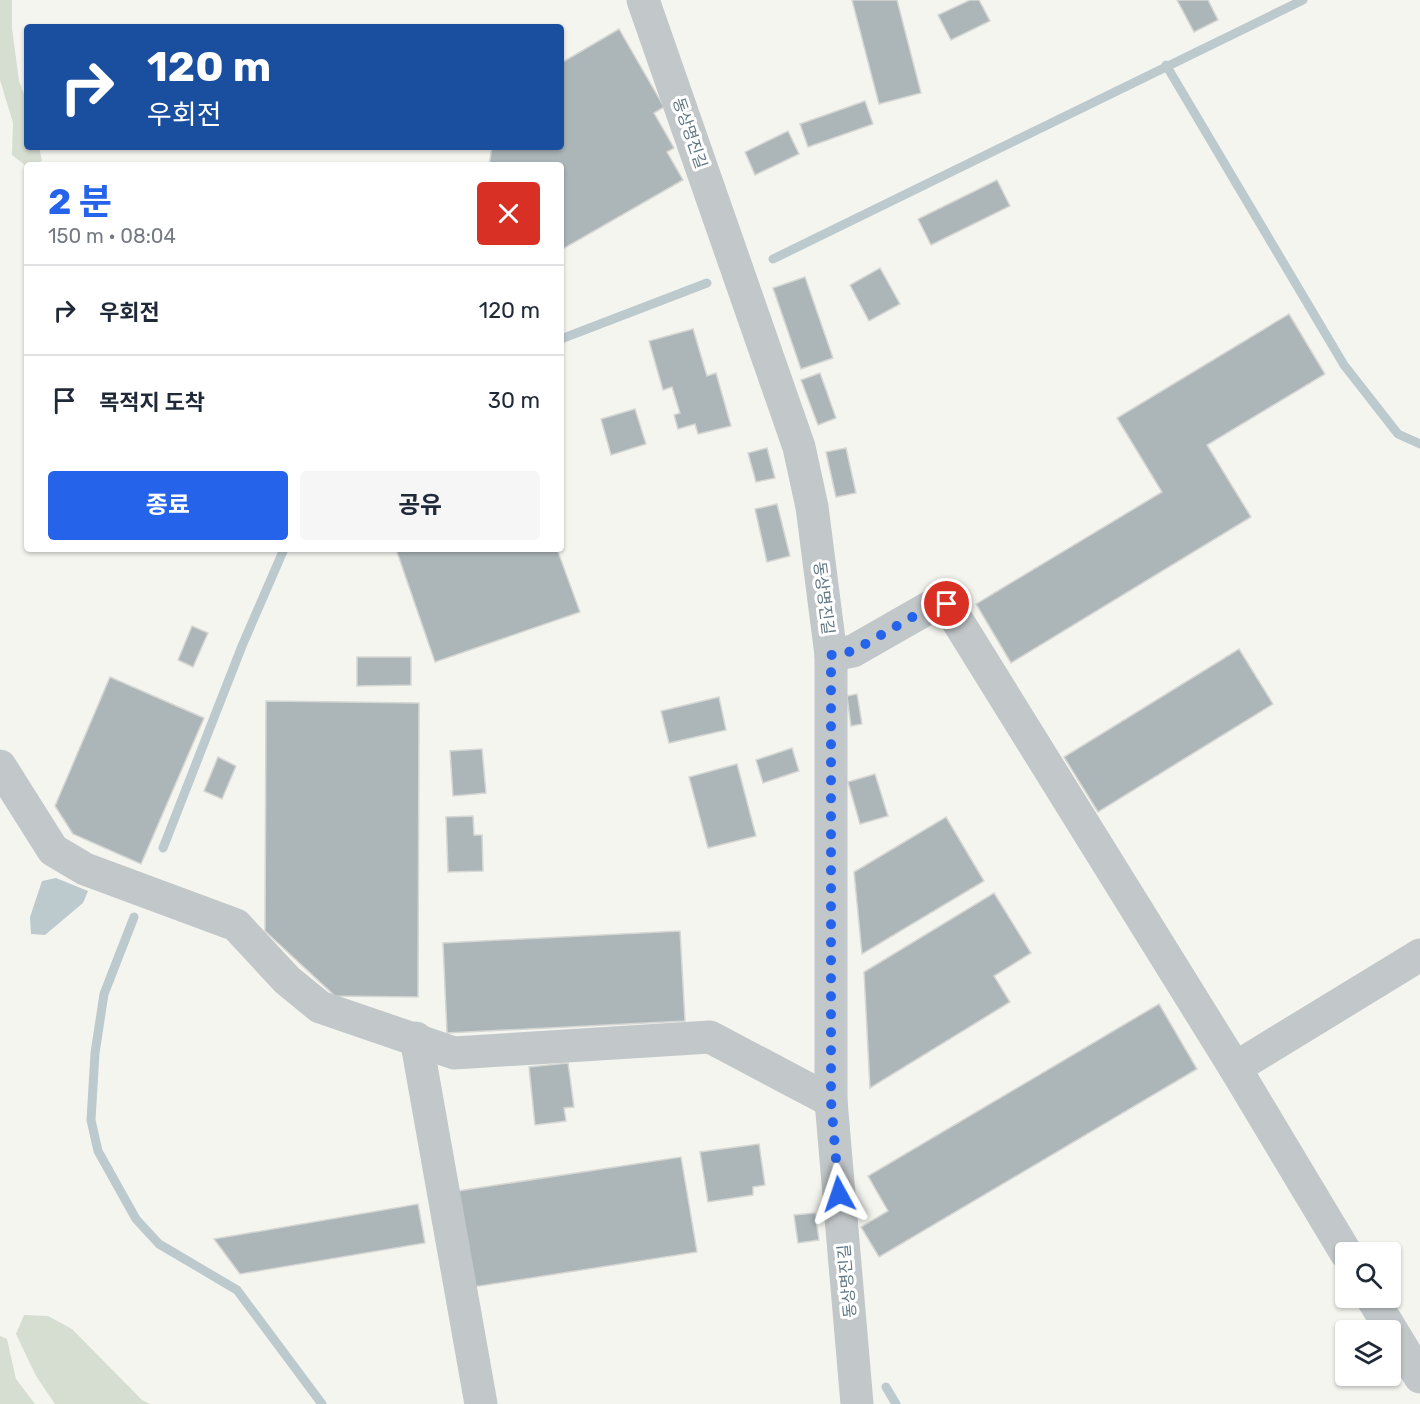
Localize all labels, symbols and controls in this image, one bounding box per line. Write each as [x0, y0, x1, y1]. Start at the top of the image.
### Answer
text: 120 m [147, 42, 271, 92]
icon: right [48, 48, 126, 126]
street label: 동상명진길 [669, 95, 711, 171]
text: 우회전 [147, 99, 222, 131]
text: 2 분 [48, 180, 112, 223]
button: close [477, 182, 540, 245]
text: 150 m · 08:04 [48, 224, 176, 248]
icon: right [48, 294, 81, 327]
text: 120 m [479, 297, 540, 324]
text: 우회전 [99, 299, 160, 326]
icon: arrive [48, 384, 81, 417]
text: 30 m [488, 387, 540, 414]
text: 목적지 도착 [99, 389, 205, 416]
button: 종료 [48, 471, 288, 540]
button: 공유 [300, 471, 540, 540]
street label: 동상명진길 [810, 560, 838, 636]
pin [921, 578, 972, 629]
icon: arrive [930, 587, 963, 620]
position arrow [807, 1162, 871, 1226]
map controls [1335, 1242, 1401, 1386]
button: search [1335, 1242, 1401, 1308]
street label: 동상명진길 [834, 1244, 860, 1318]
button: layers [1335, 1320, 1401, 1386]

